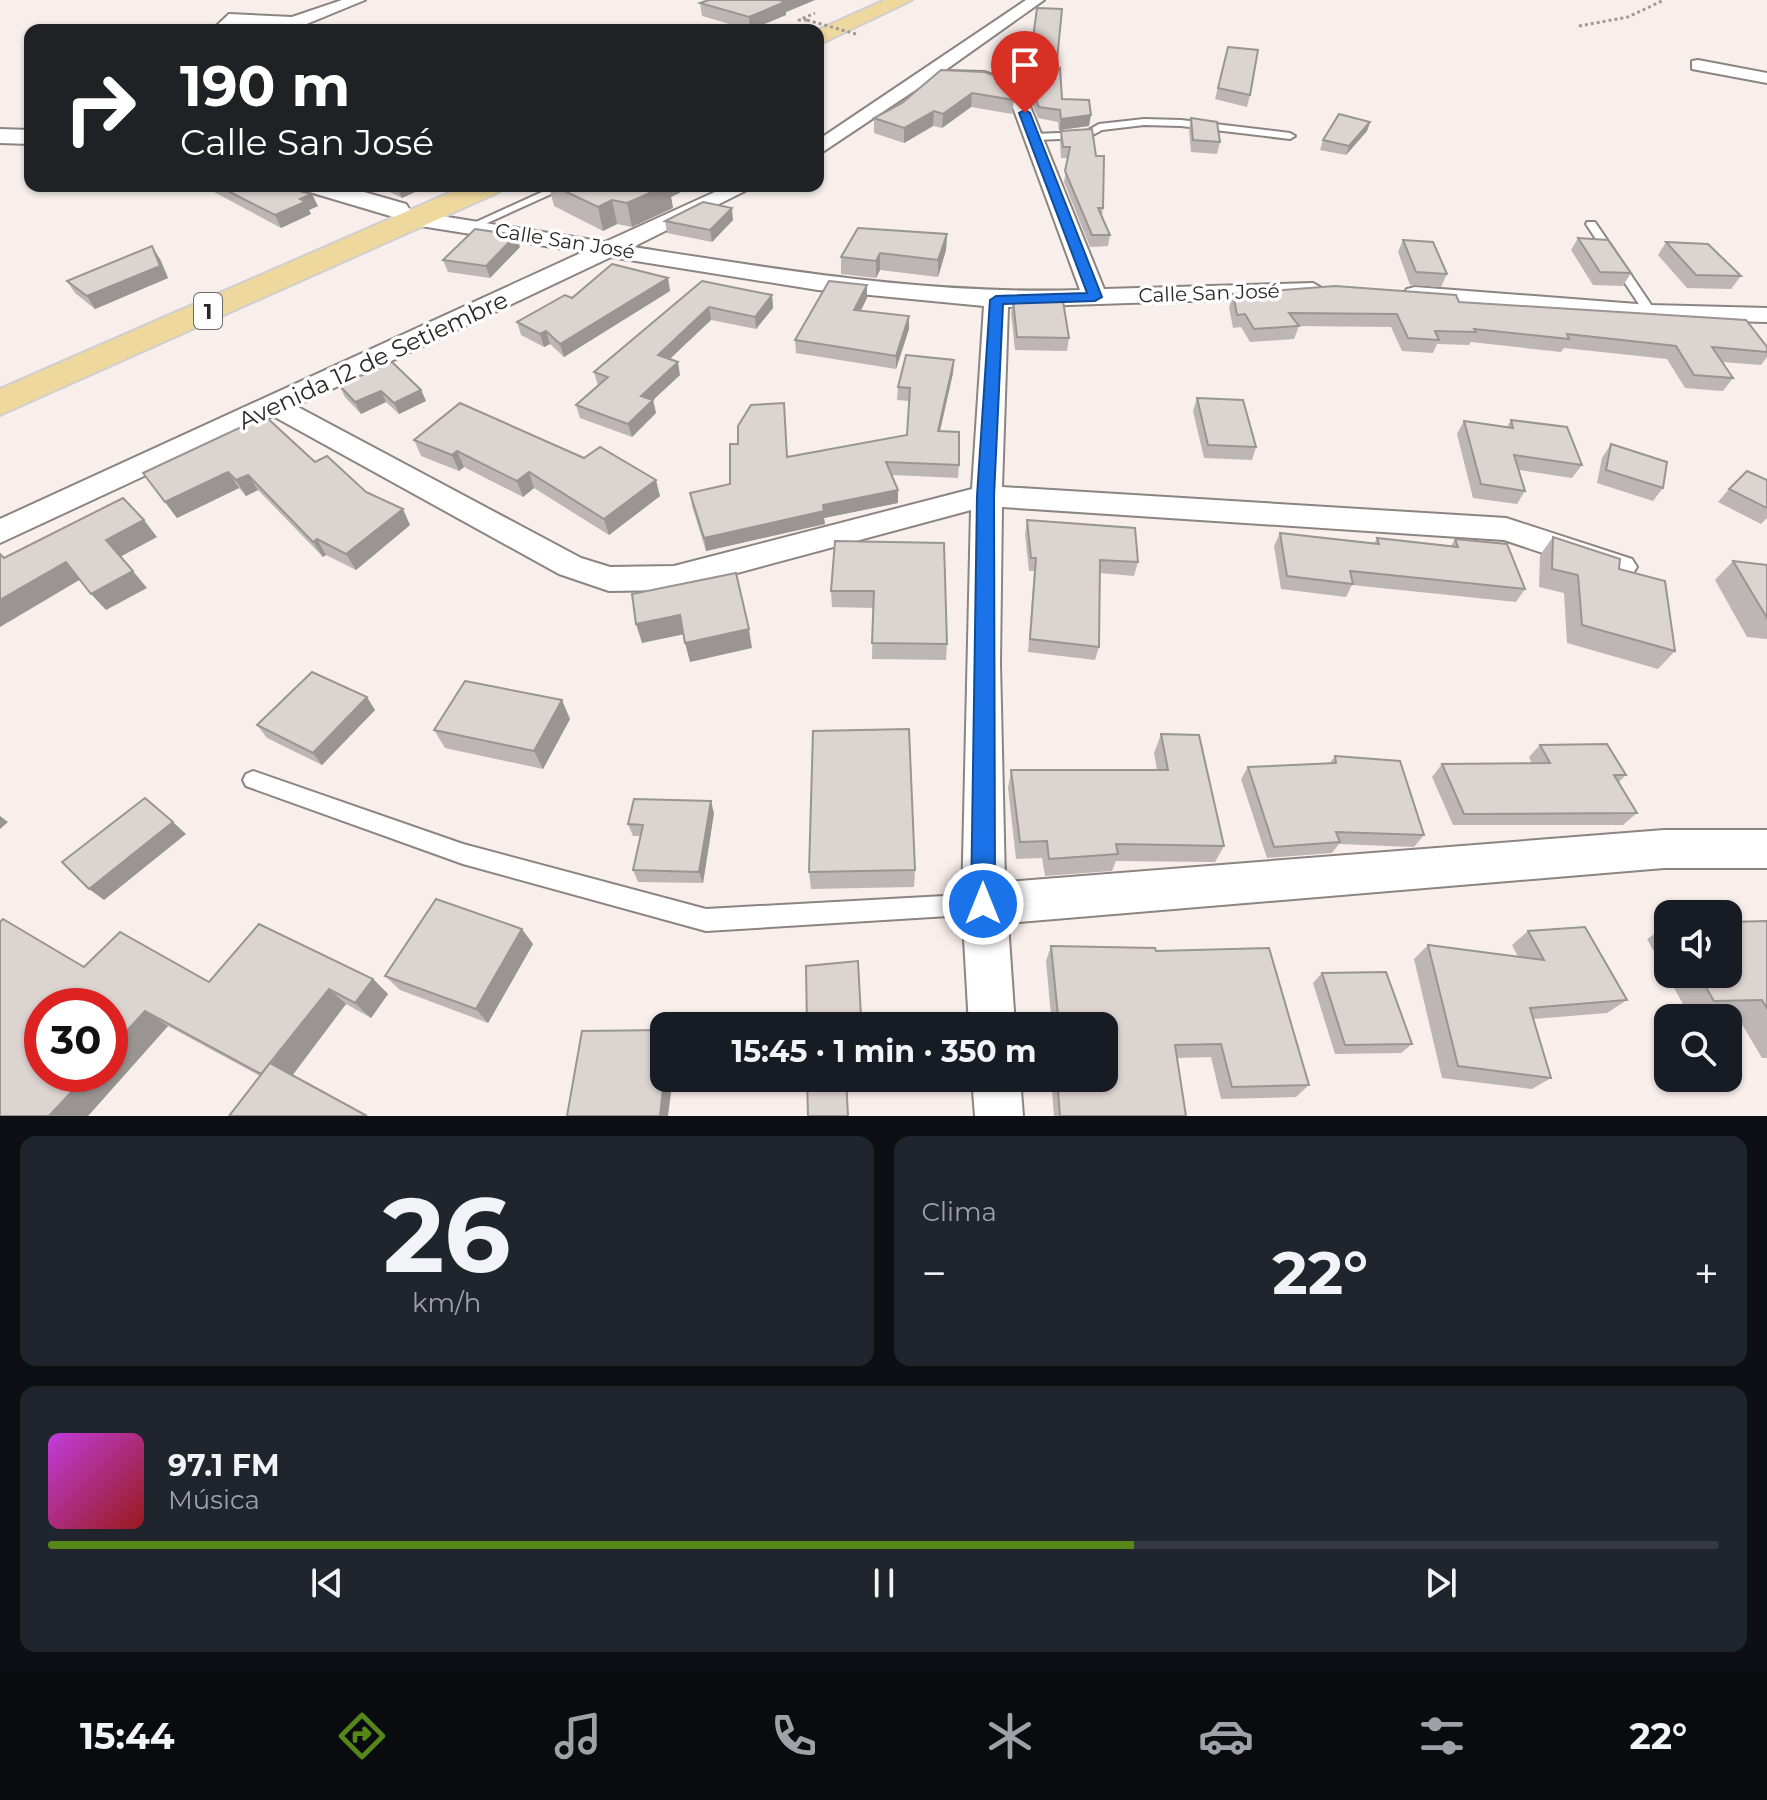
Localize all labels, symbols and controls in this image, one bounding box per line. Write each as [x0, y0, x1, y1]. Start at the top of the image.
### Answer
pin [991, 31, 1059, 113]
icon: arrive [1003, 43, 1047, 87]
text: 190 m [180, 52, 350, 120]
icon: right [48, 56, 152, 160]
text: Calle San José [180, 120, 434, 164]
street label: Calle San José [493, 218, 637, 264]
street label: Calle San José [1138, 279, 1280, 307]
street label: Avenida 12 de Setiembre [234, 285, 512, 435]
road number: 1 [194, 293, 222, 329]
position arrow [941, 862, 1025, 946]
map controls [1654, 900, 1742, 1092]
button: sound [1654, 900, 1742, 988]
speed limit sign: 30 [24, 988, 128, 1092]
button: search [1654, 1004, 1742, 1092]
text: 15:45 · 1 min · 350 m [731, 1033, 1037, 1070]
text: 26 [383, 1171, 511, 1298]
text: Clima [922, 1196, 997, 1228]
text: 22° [1272, 1236, 1368, 1309]
text: − [922, 1246, 947, 1300]
text: + [1694, 1246, 1719, 1300]
text: km/h [412, 1287, 481, 1319]
text: 97.1 FM [168, 1447, 280, 1484]
text: Música [168, 1484, 260, 1516]
icon: previous [305, 1561, 349, 1605]
icon: pause [862, 1561, 906, 1605]
icon: next [1419, 1561, 1463, 1605]
icon: directions [334, 1708, 390, 1764]
icon: music [550, 1708, 606, 1764]
icon: phone [766, 1708, 822, 1764]
icon: climate [982, 1708, 1038, 1764]
icon: car [1198, 1708, 1254, 1764]
icon: filters [1414, 1708, 1470, 1764]
text: 15:44 [80, 1714, 175, 1758]
text: 22° [1630, 1714, 1687, 1758]

